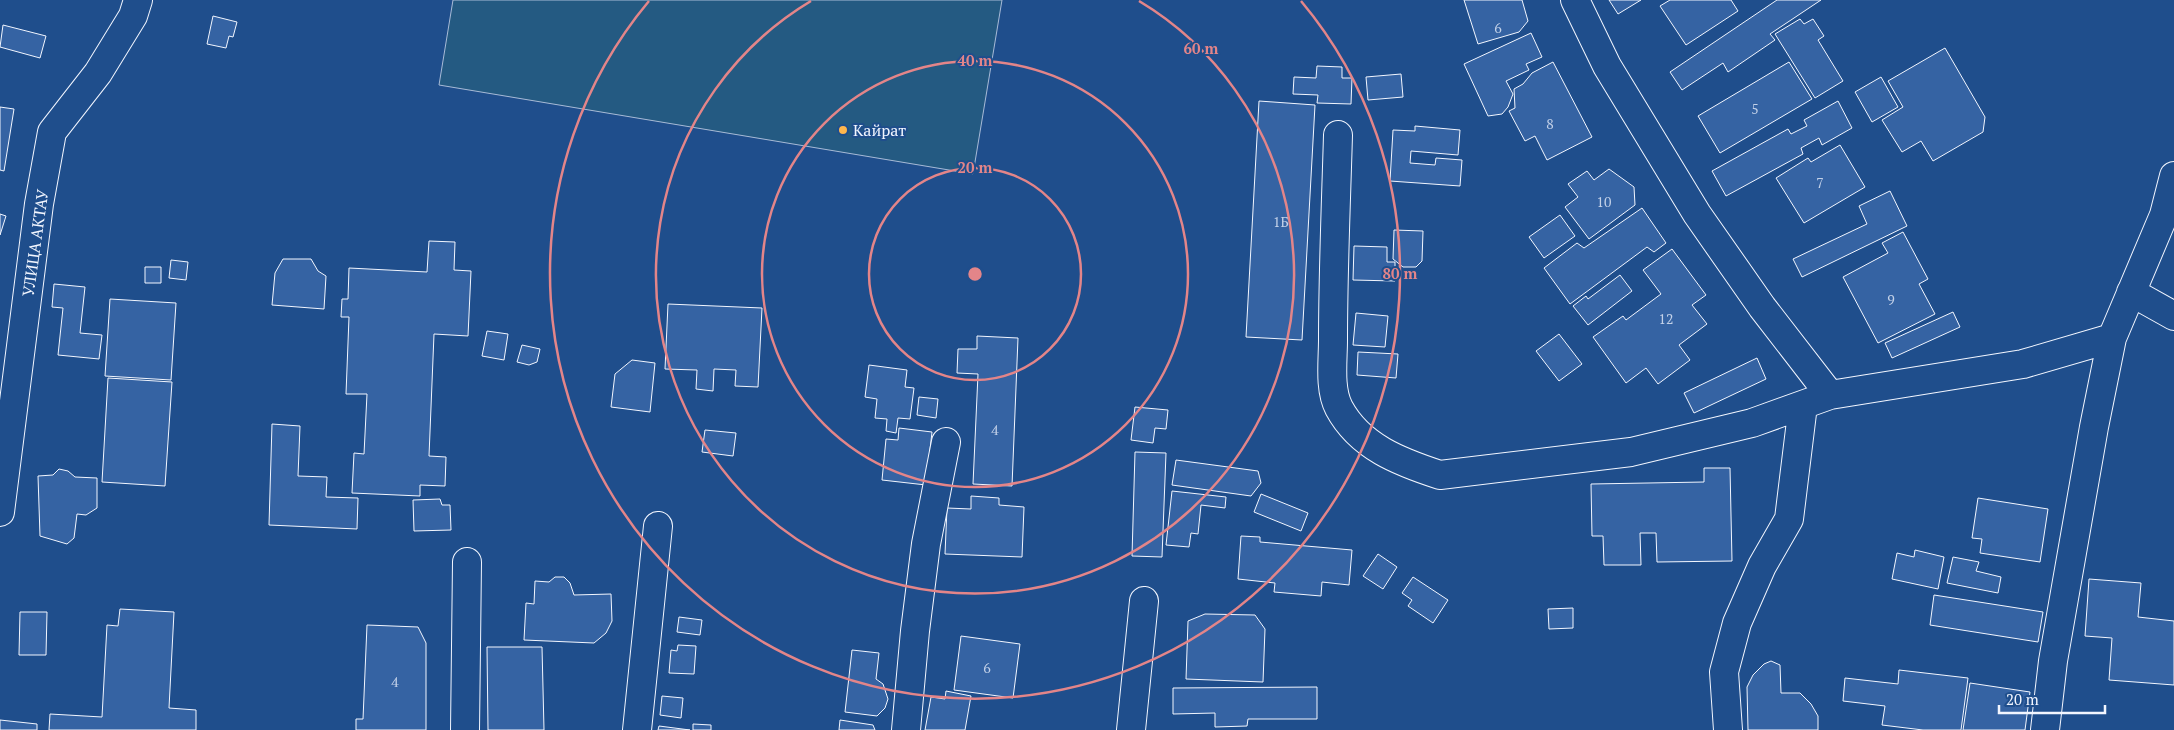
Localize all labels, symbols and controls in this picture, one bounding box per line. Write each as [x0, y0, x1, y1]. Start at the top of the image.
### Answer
house number: 6 [1494, 18, 1502, 37]
text: 60 m [1184, 38, 1219, 58]
text: 40 m [958, 50, 993, 70]
house number: 5 [1751, 99, 1759, 118]
house number: 8 [1546, 114, 1554, 133]
place label: Кайрат [853, 119, 906, 141]
marker: Кайрат [837, 124, 849, 136]
text: 20 m [958, 157, 993, 177]
house number: 7 [1816, 173, 1824, 192]
street label: УЛИЦА АКТАУ [17, 188, 53, 298]
house number: 10 [1597, 192, 1611, 211]
house number: 1Б [1273, 212, 1289, 231]
text: 80 m [1383, 263, 1418, 283]
centre of rings [966, 265, 984, 283]
house number: 9 [1887, 290, 1895, 309]
house number: 12 [1659, 309, 1673, 328]
house number: 4 [991, 420, 999, 439]
house number: 6 [983, 658, 991, 677]
house number: 4 [391, 672, 399, 691]
scale bar [1999, 682, 2105, 714]
text: 20 m [2006, 689, 2039, 709]

